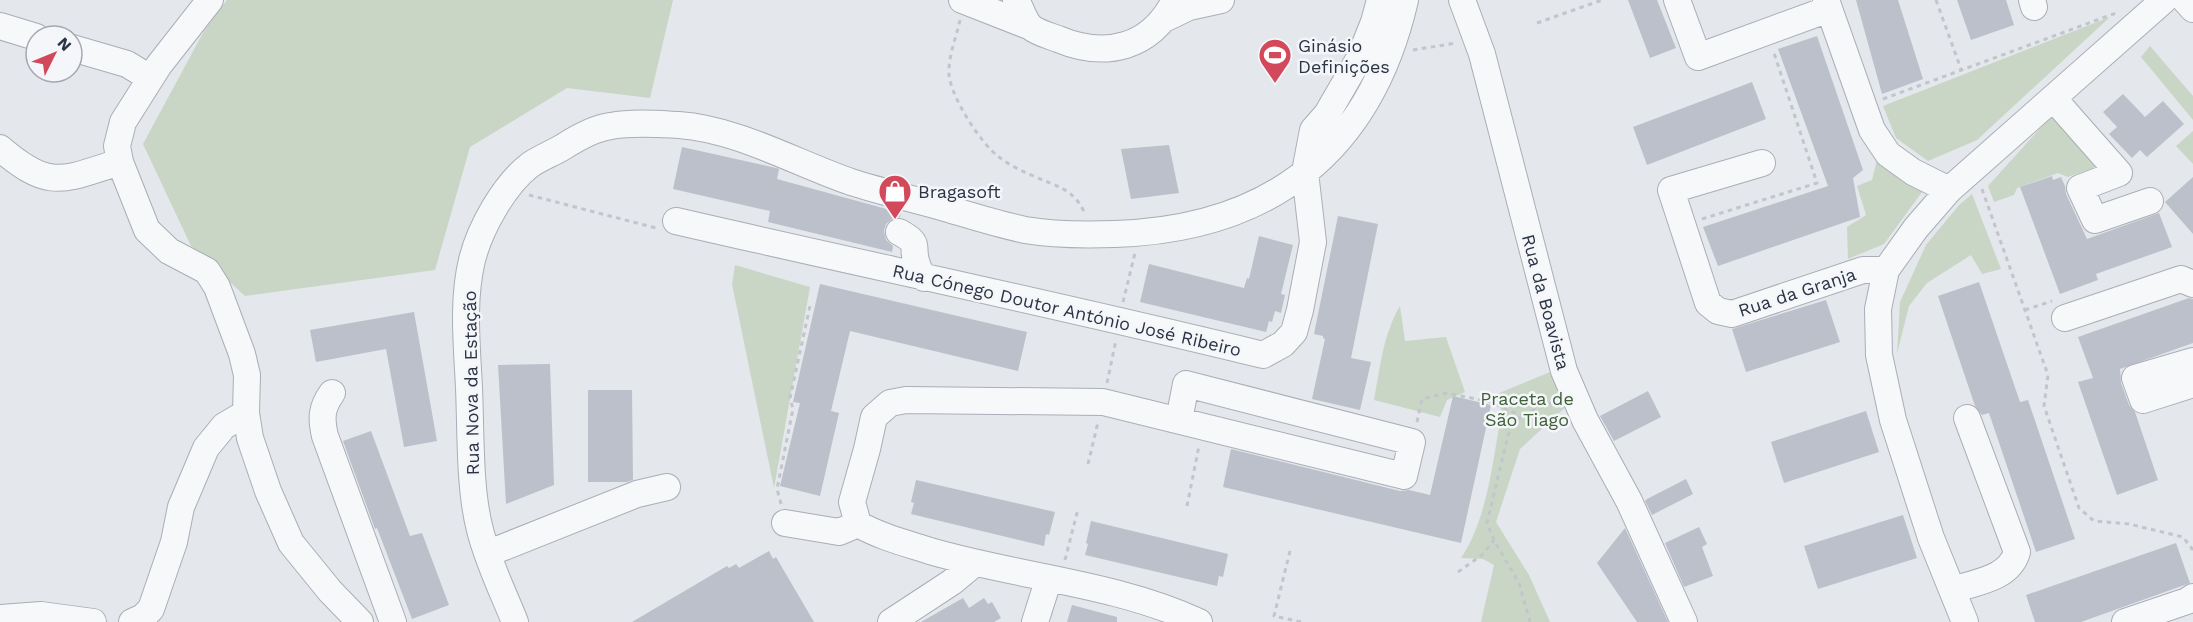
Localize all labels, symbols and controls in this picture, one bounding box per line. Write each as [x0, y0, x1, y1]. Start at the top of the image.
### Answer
north arrow [24, 24, 84, 84]
text: N [54, 33, 76, 55]
place label: Ginásio Definições [1298, 35, 1390, 77]
sports icon: Ginásio Definições [1257, 37, 1293, 84]
shop icon: Bragasoft [877, 173, 913, 220]
place label: Bragasoft [918, 181, 1001, 202]
street label: Rua da Boavista [1518, 232, 1574, 372]
street label: Rua Cónego Doutor António José Ribeiro [891, 260, 1243, 360]
street label: Rua da Granja [1736, 263, 1858, 321]
street label: Rua Nova da Estação [459, 290, 483, 476]
park label: Praceta de São Tiago [1480, 388, 1574, 430]

